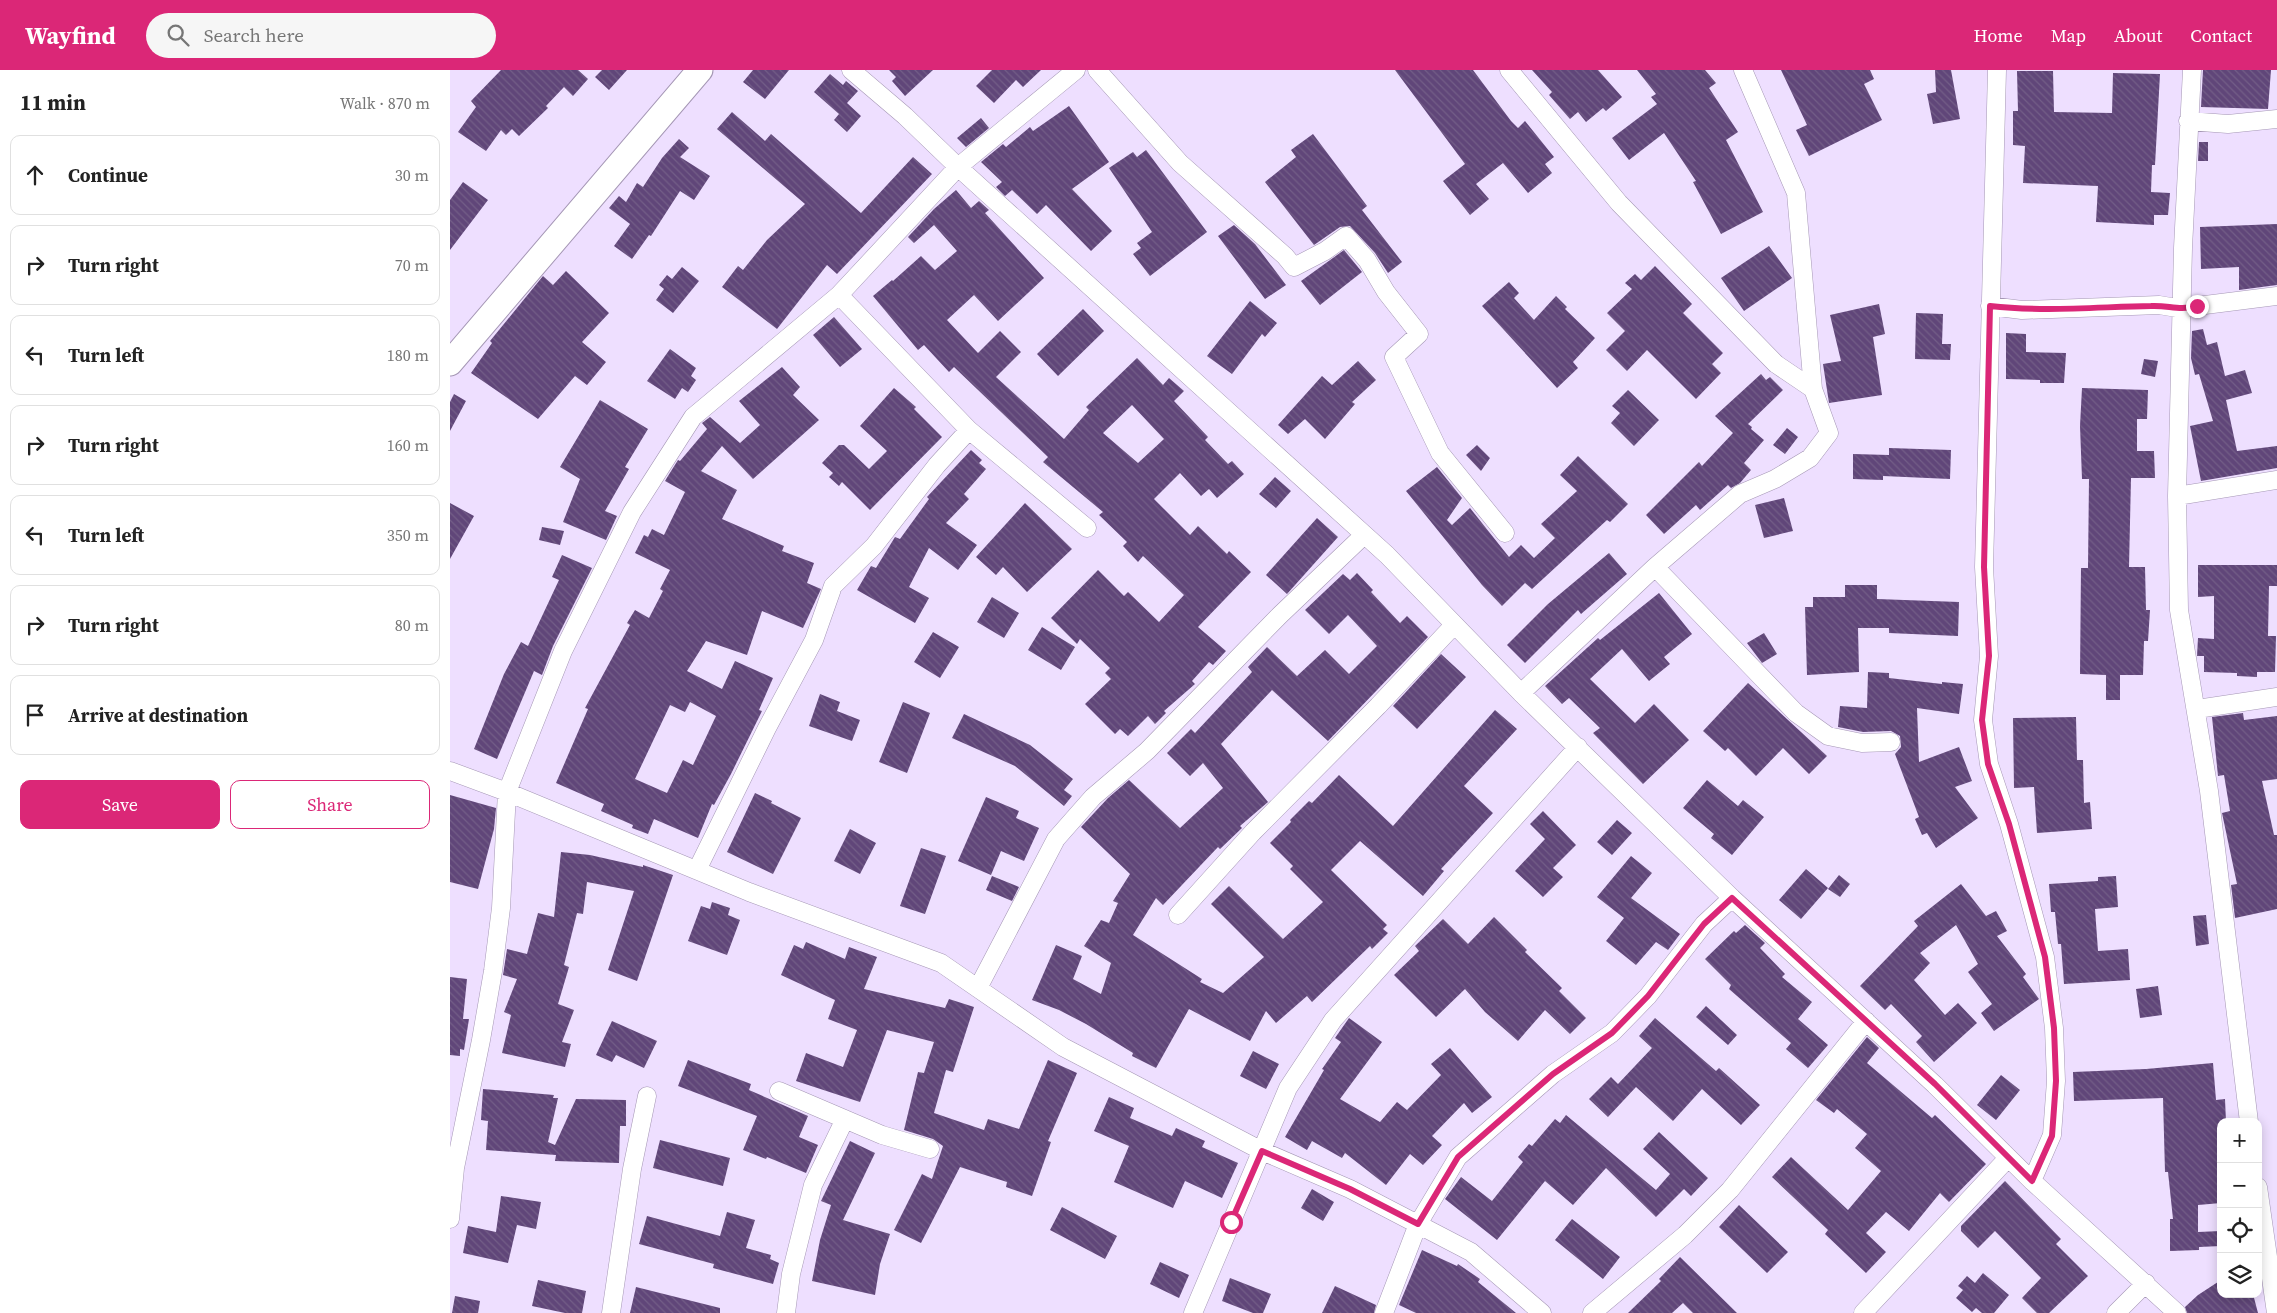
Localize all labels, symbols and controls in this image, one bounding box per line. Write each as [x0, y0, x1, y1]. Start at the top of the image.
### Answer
search box [146, 13, 496, 58]
text: Wayfind [25, 19, 116, 52]
icon: search [164, 21, 192, 49]
text: Search here [204, 22, 304, 48]
text: Home [1974, 23, 2023, 48]
text: Map [2051, 23, 2086, 48]
text: About [2114, 23, 2162, 48]
text: Contact [2190, 23, 2252, 48]
text: 11 min [20, 88, 86, 117]
text: Walk · 870 m [340, 92, 430, 114]
icon: ahead [21, 161, 49, 189]
text: Continue [68, 162, 148, 188]
text: 30 m [395, 164, 429, 186]
icon: right [21, 251, 49, 279]
text: Turn right [68, 252, 159, 278]
text: 70 m [395, 254, 429, 276]
route end [2186, 295, 2209, 318]
icon: left [21, 341, 49, 369]
text: Turn left [68, 342, 144, 368]
text: 180 m [387, 344, 429, 366]
icon: right [21, 431, 49, 459]
text: Turn right [68, 432, 159, 458]
text: 160 m [387, 434, 429, 456]
icon: left [21, 521, 49, 549]
text: Turn left [68, 522, 144, 548]
text: 350 m [387, 524, 429, 546]
icon: right [21, 611, 49, 639]
text: Turn right [68, 612, 159, 638]
text: 80 m [395, 614, 429, 636]
icon: arrive [21, 701, 49, 729]
text: Arrive at destination [68, 702, 248, 728]
button: Save [20, 780, 220, 829]
button: Share [230, 780, 430, 829]
map controls [2217, 1118, 2262, 1298]
button: + [2217, 1118, 2262, 1163]
button: − [2217, 1163, 2262, 1208]
button: locate [2217, 1208, 2262, 1253]
route start [1220, 1211, 1243, 1234]
button: layers [2217, 1253, 2262, 1298]

